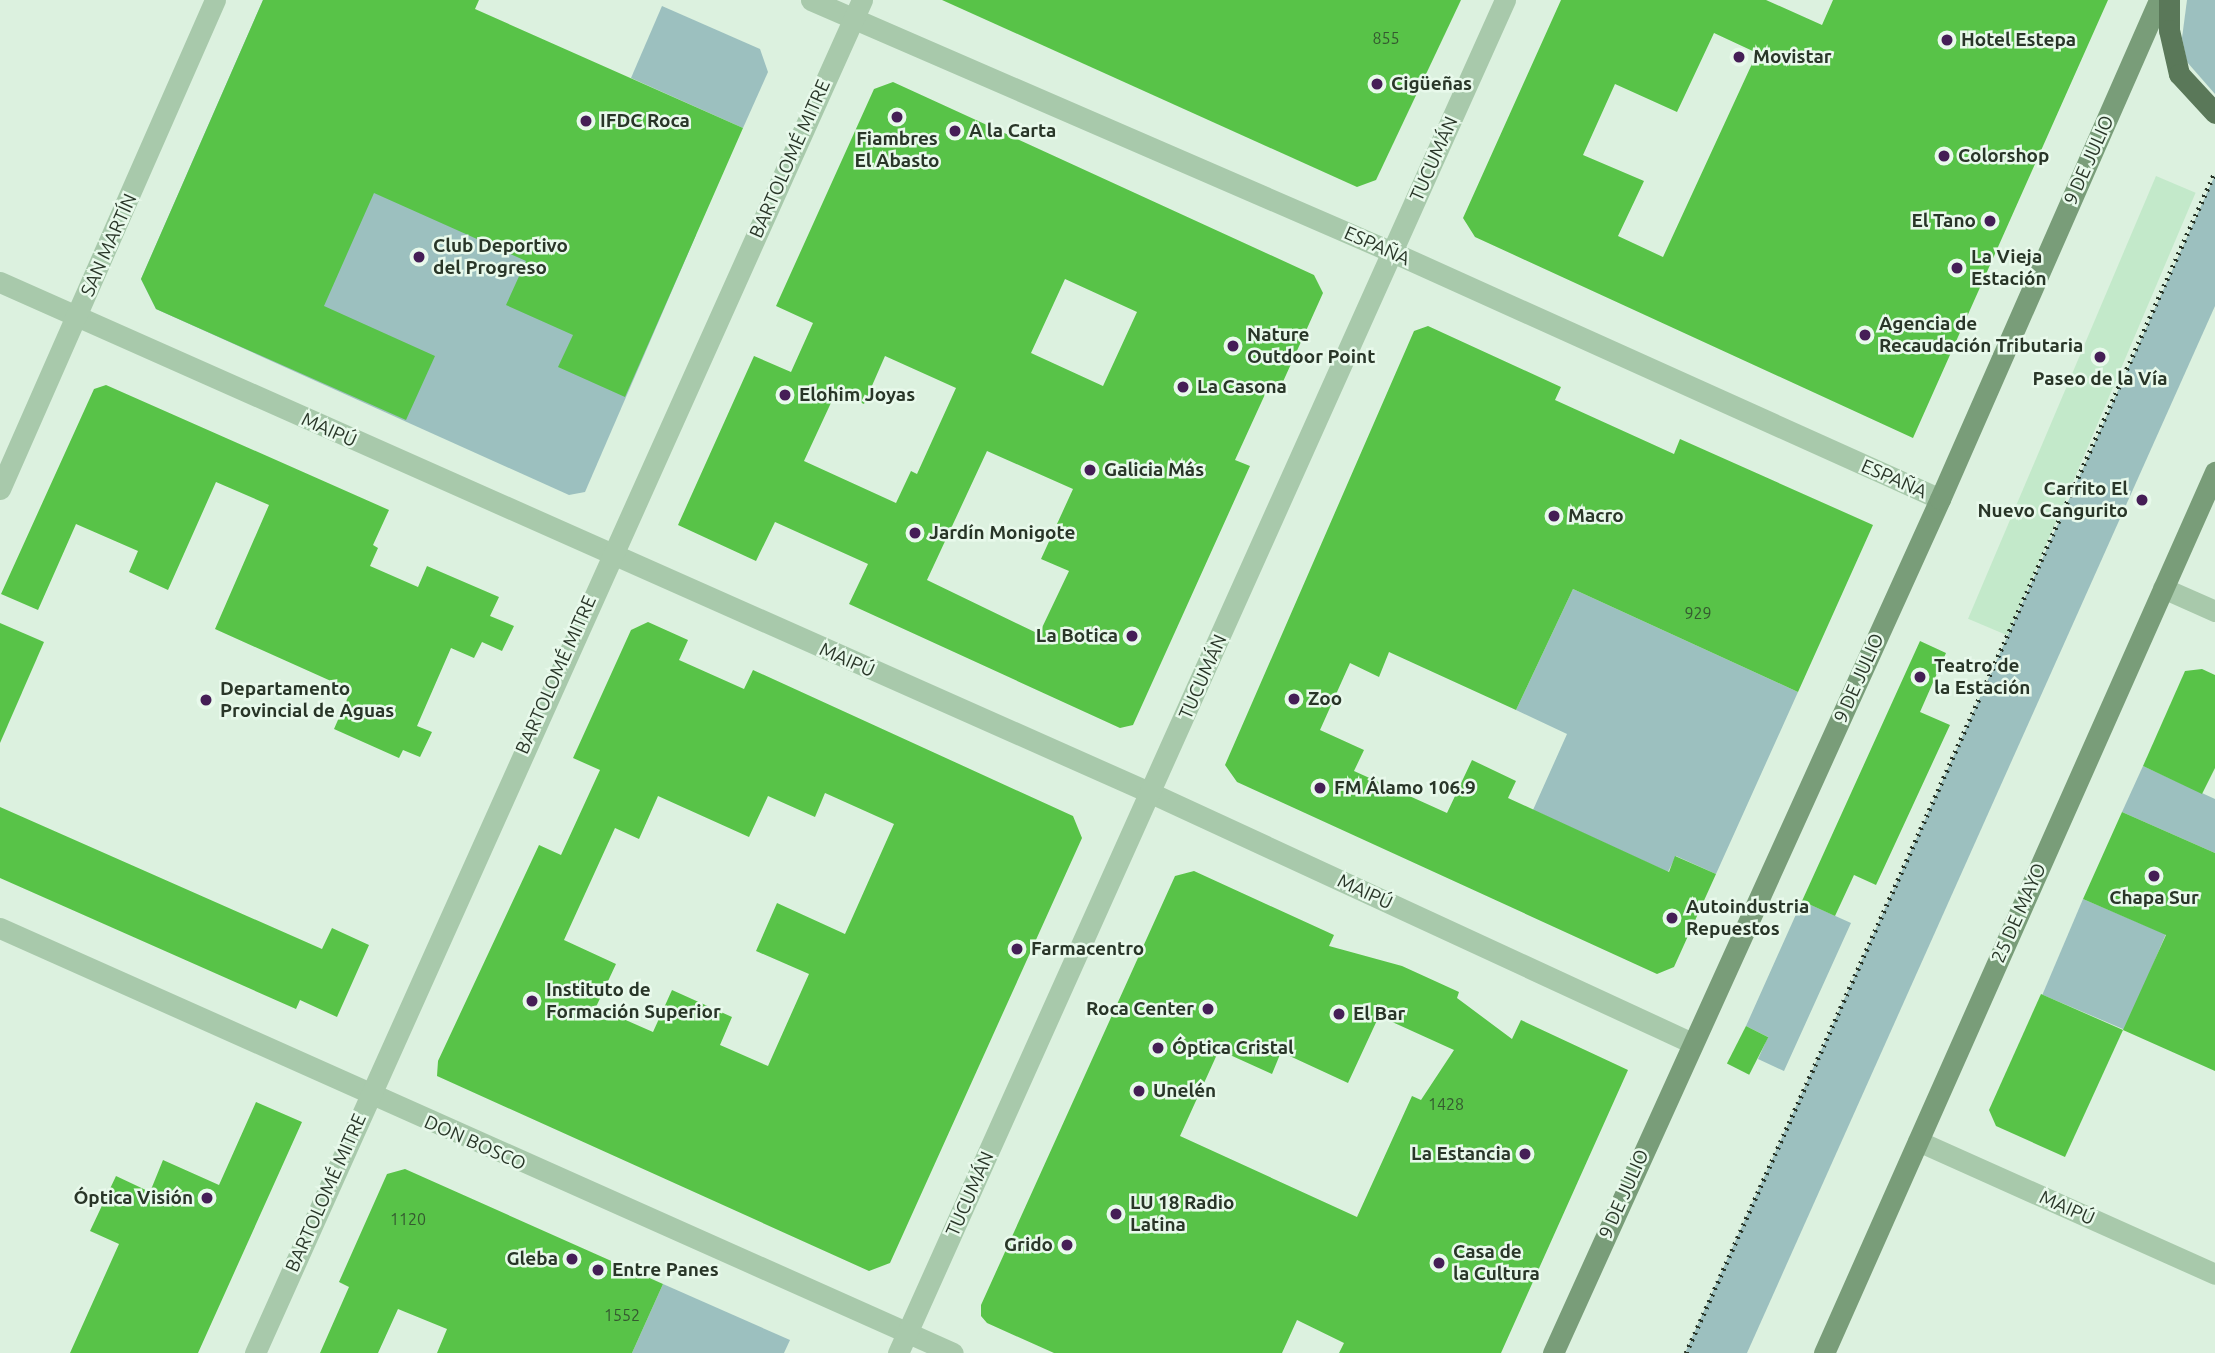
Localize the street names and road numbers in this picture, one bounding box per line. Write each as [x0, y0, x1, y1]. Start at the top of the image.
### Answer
street label: BARTOLOMÉ MITRE [745, 76, 835, 242]
street label: 9 DE JULIO [2059, 112, 2119, 208]
street label: TUCUMÁN [1405, 113, 1463, 205]
street label: SAN MARTÍN [76, 190, 142, 300]
street label: ESPAÑA [1341, 221, 1413, 271]
street label: MAIPÚ [298, 408, 360, 452]
street label: ESPAÑA [1858, 454, 1930, 504]
street label: BARTOLOMÉ MITRE [511, 592, 601, 758]
street label: 9 DE JULIO [1829, 630, 1889, 726]
street label: TUCUMÁN [1174, 631, 1232, 723]
street label: MAIPÚ [816, 638, 878, 682]
street label: 25 DE MAYO [1987, 860, 2051, 966]
street label: MAIPÚ [1334, 869, 1396, 915]
street label: BARTOLOMÉ MITRE [281, 1110, 371, 1276]
street label: DON BOSCO [421, 1110, 529, 1176]
street label: 9 DE JULIO [1594, 1146, 1654, 1242]
street label: TUCUMÁN [941, 1148, 999, 1240]
street label: MAIPÚ [2036, 1186, 2098, 1230]

